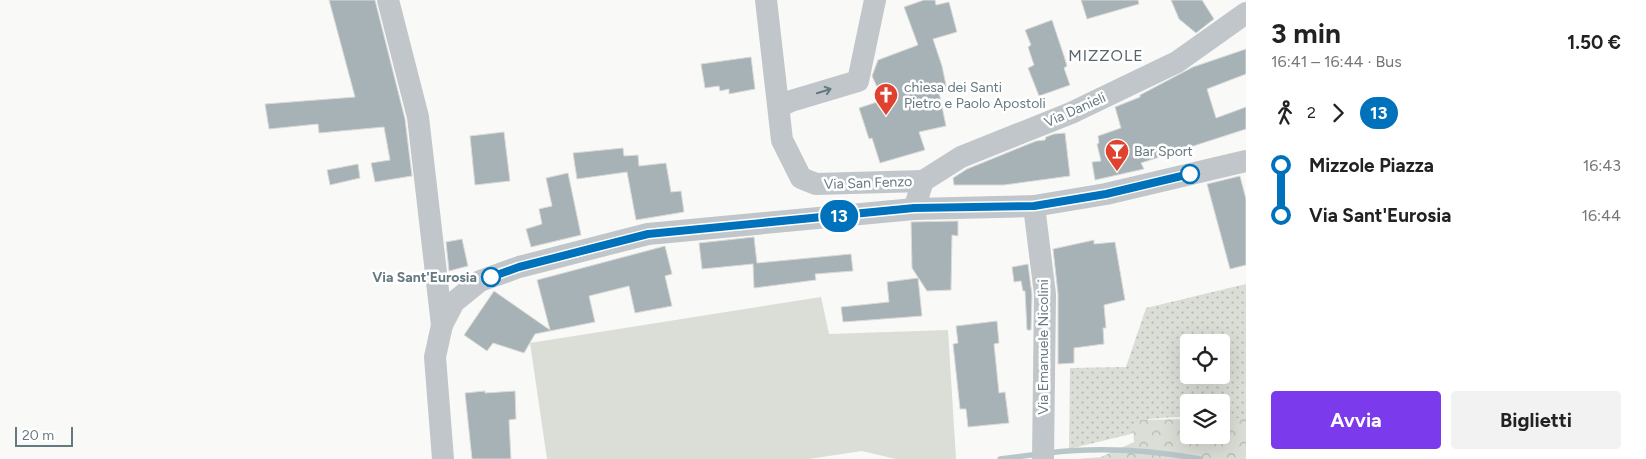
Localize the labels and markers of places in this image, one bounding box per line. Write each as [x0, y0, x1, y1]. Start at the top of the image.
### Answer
place label: chiesa dei Santi Pietro e Paolo Apostoli [904, 79, 1046, 112]
church icon: chiesa dei Santi Pietro e Paolo Apostoli [873, 82, 899, 116]
bar icon: Bar Sport [1104, 138, 1130, 172]
place label: Bar Sport [1134, 143, 1193, 160]
unlabelled marker [1180, 164, 1200, 184]
marker: Via Sant'Eurosia [481, 267, 501, 287]
place label: Via Sant'Eurosia [372, 269, 477, 286]

